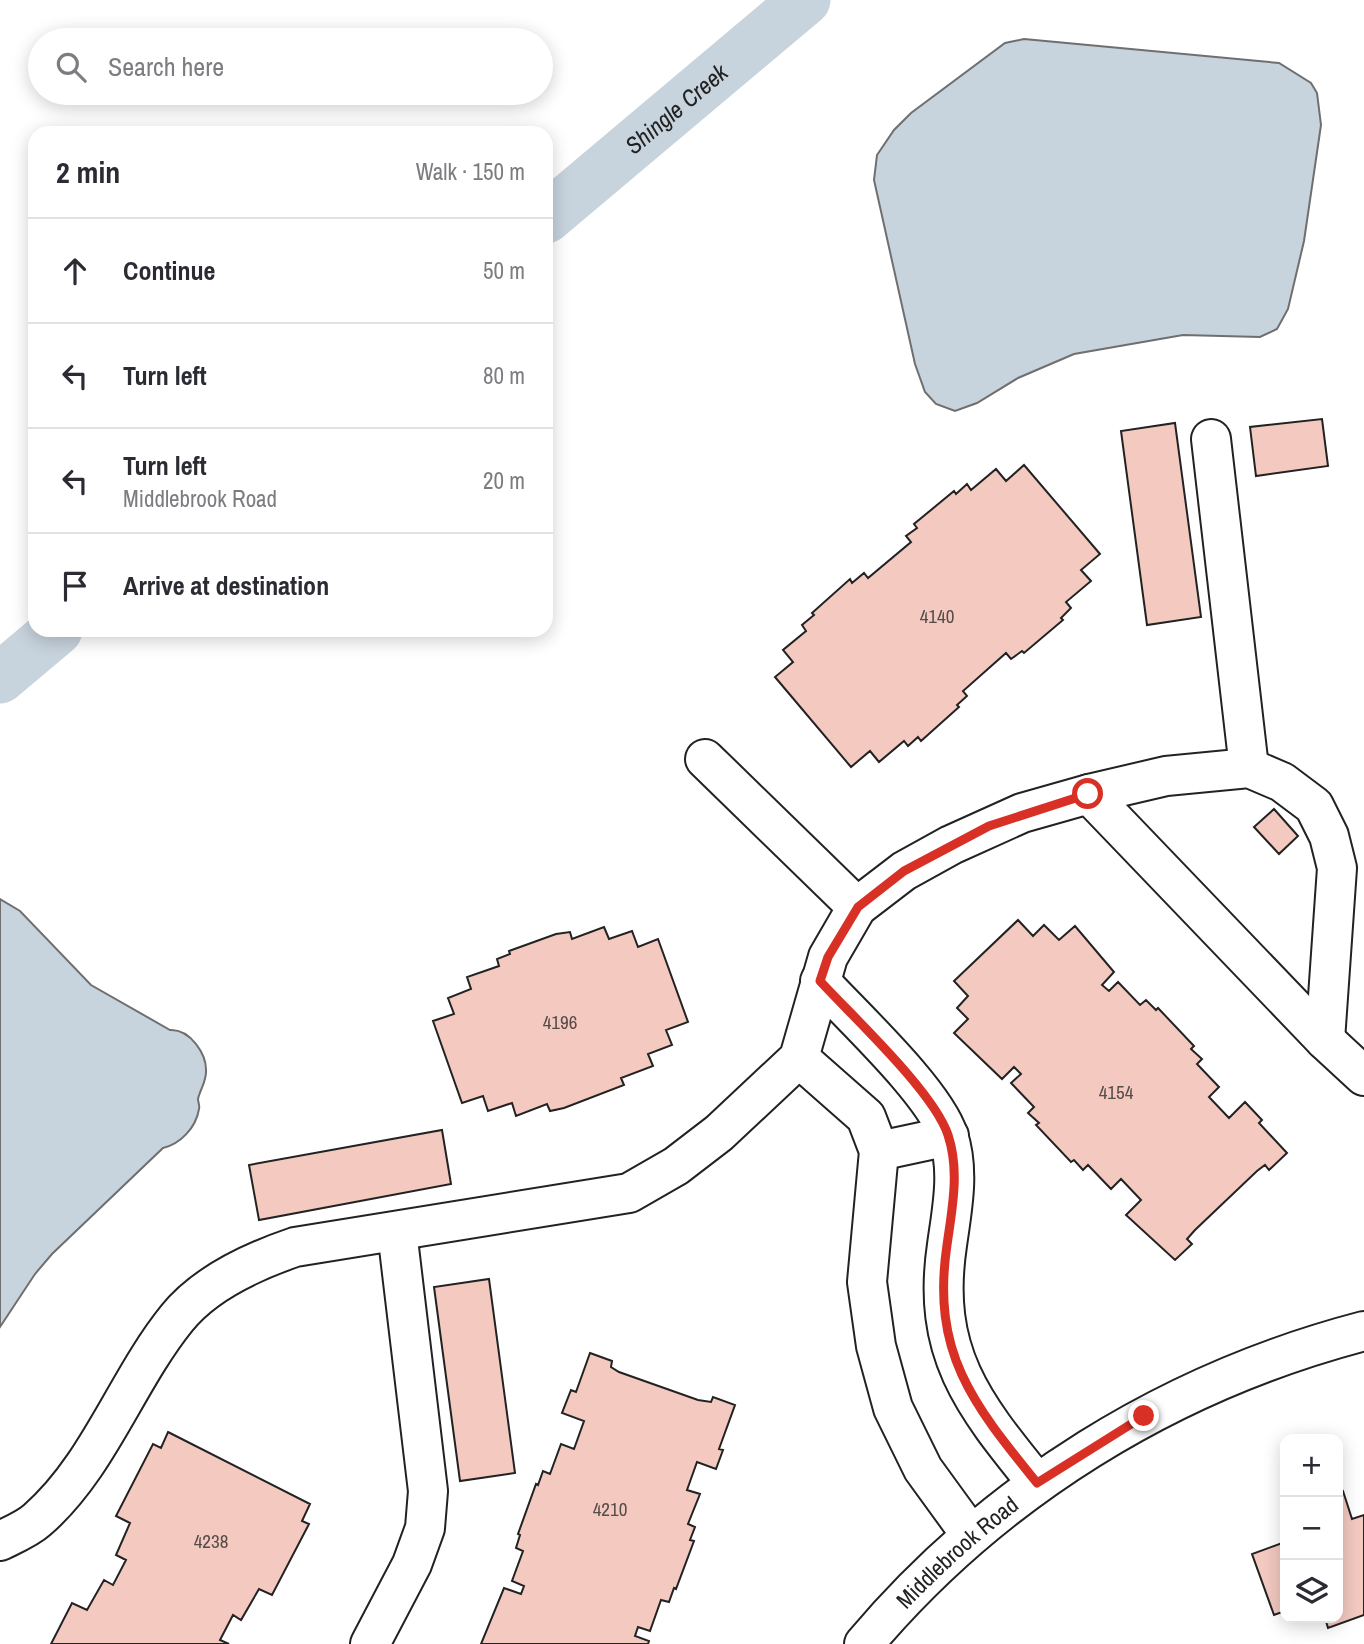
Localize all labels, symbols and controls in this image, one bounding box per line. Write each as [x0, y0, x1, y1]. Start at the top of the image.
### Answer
search box [28, 28, 553, 105]
icon: search [52, 48, 90, 86]
text: Search here [108, 49, 224, 84]
water label: Shingle Creek [618, 55, 735, 161]
text: 2 min [56, 152, 120, 192]
text: Walk · 150 m [416, 156, 525, 187]
icon: ahead [56, 252, 94, 290]
text: Continue [123, 253, 215, 288]
text: 50 m [483, 255, 525, 286]
icon: left [56, 357, 94, 395]
text: Turn left [123, 358, 207, 393]
text: 80 m [483, 360, 525, 391]
text: Turn left [123, 448, 207, 483]
icon: left [56, 462, 94, 500]
text: 20 m [483, 465, 525, 496]
text: Middlebrook Road [123, 483, 277, 514]
icon: arrive [56, 567, 94, 605]
text: Arrive at destination [123, 568, 329, 603]
house number: 4140 [920, 603, 954, 629]
route start [1072, 778, 1103, 809]
house number: 4196 [543, 1009, 577, 1035]
house number: 4154 [1099, 1079, 1134, 1105]
route end [1128, 1400, 1159, 1431]
map controls [1280, 1434, 1343, 1623]
button: + [1280, 1434, 1343, 1497]
street label: Middlebrook Road [889, 1489, 1024, 1615]
house number: 4210 [593, 1496, 627, 1522]
button: − [1280, 1497, 1343, 1560]
house number: 4238 [194, 1528, 228, 1554]
button: layers [1280, 1560, 1343, 1623]

